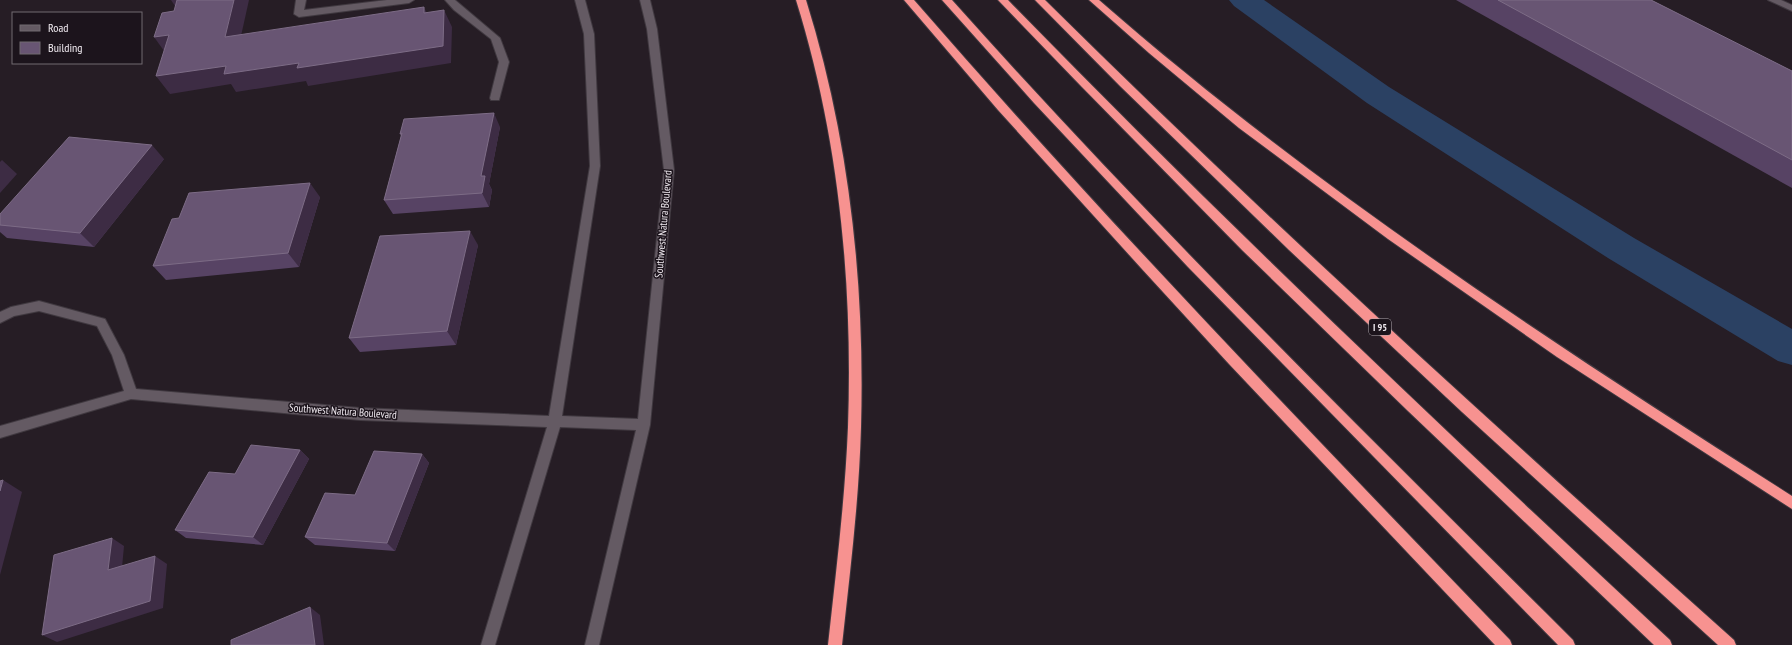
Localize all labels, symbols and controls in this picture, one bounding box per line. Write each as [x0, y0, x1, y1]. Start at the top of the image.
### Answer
legend [12, 12, 142, 64]
text: Road [48, 20, 68, 35]
text: Building [48, 40, 83, 55]
street label: Southwest Natura Boulevard [651, 169, 675, 278]
road number: I 95 [1369, 319, 1391, 335]
street label: Southwest Natura Boulevard [289, 400, 398, 422]

